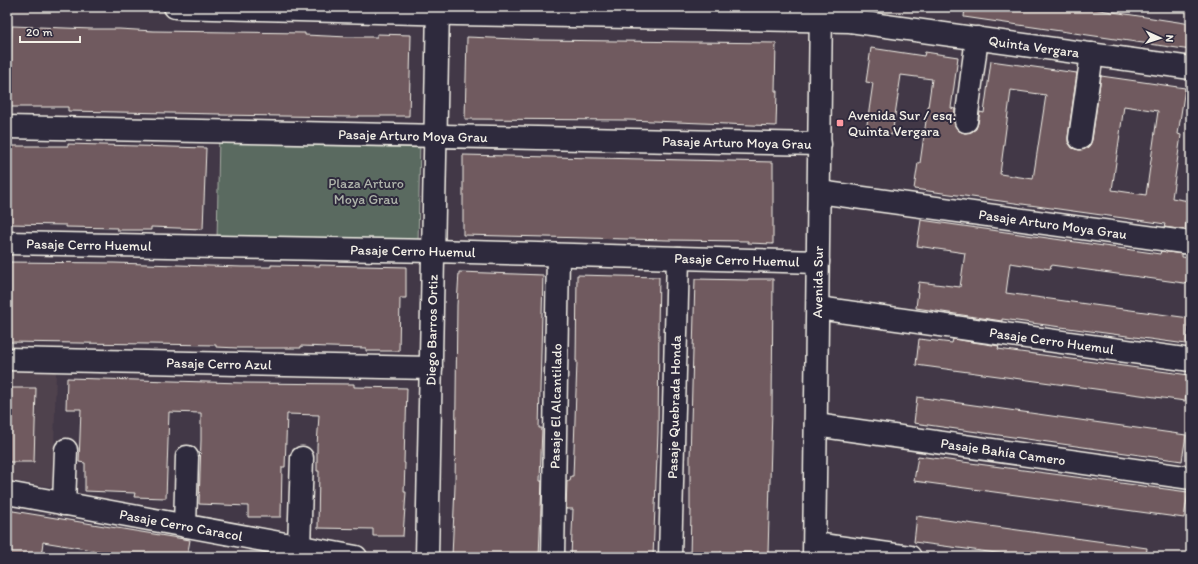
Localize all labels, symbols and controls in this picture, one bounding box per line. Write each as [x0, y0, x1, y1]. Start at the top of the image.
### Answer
scale bar [20, 18, 80, 44]
north arrow [1140, 18, 1180, 58]
text: 20 m [26, 25, 53, 39]
street label: Quinta Vergara [988, 32, 1081, 61]
text: N [1163, 34, 1176, 43]
place label: Avenida Sur / esq. Quinta Vergara [848, 107, 956, 140]
marker: Avenida Sur / esq. Quinta Vergara [835, 118, 845, 128]
street label: Pasaje Arturo Moya Grau [338, 125, 488, 146]
street label: Pasaje Arturo Moya Grau [662, 132, 812, 152]
park label: Plaza Arturo Moya Grau [328, 175, 404, 208]
street label: Pasaje Arturo Moya Grau [978, 205, 1128, 243]
street label: Pasaje Cerro Huemul [26, 235, 152, 254]
street label: Pasaje Cerro Huemul [350, 241, 476, 261]
street label: Avenida Sur [809, 245, 826, 318]
street label: Pasaje Cerro Huemul [674, 249, 800, 270]
street label: Diego Barros Ortiz [422, 274, 441, 386]
street label: Pasaje Cerro Huemul [988, 323, 1115, 358]
street label: Pasaje Quebrada Honda [664, 334, 684, 479]
street label: Pasaje El Alcantilado [546, 343, 565, 469]
street label: Pasaje Cerro Azul [166, 354, 272, 373]
street label: Pasaje Bahía Camero [940, 434, 1067, 469]
street label: Pasaje Cerro Caracol [118, 505, 244, 545]

